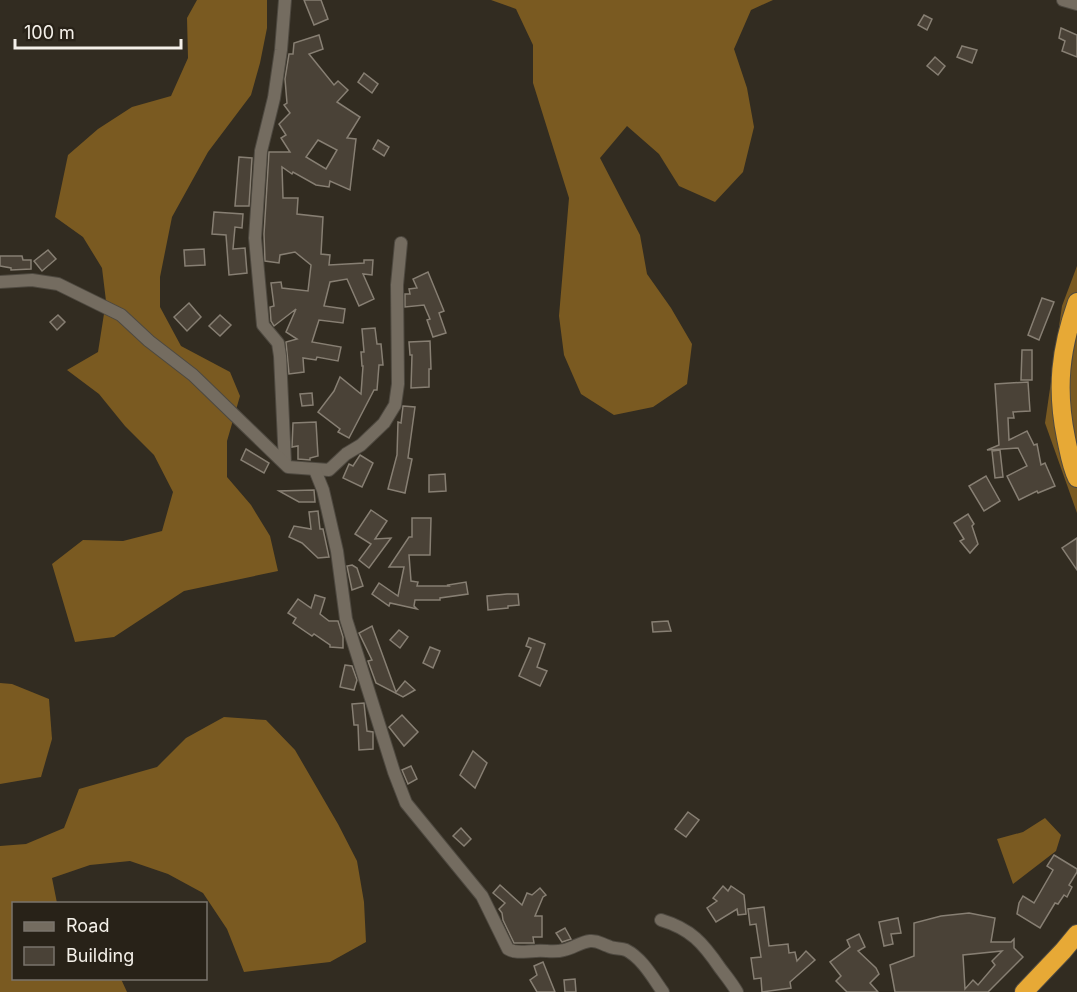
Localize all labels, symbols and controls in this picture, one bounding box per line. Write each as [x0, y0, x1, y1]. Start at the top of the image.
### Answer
scale bar [15, 12, 182, 50]
text: 100 m [24, 22, 75, 43]
legend [12, 902, 207, 980]
text: Road [66, 915, 109, 936]
text: Building [66, 945, 134, 966]

